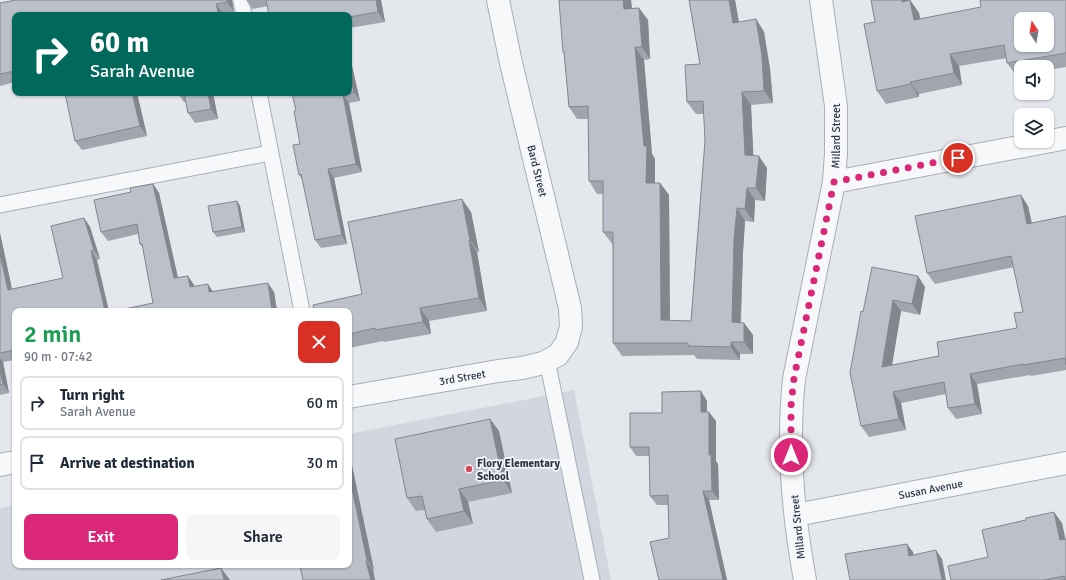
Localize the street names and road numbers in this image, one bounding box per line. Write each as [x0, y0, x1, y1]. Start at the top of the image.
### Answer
street label: Millard Street [828, 103, 843, 169]
street label: Bard Street [524, 144, 550, 198]
street label: 3rd Street [438, 367, 487, 388]
street label: Susan Avenue [897, 477, 964, 502]
street label: Millard Street [788, 494, 808, 560]

